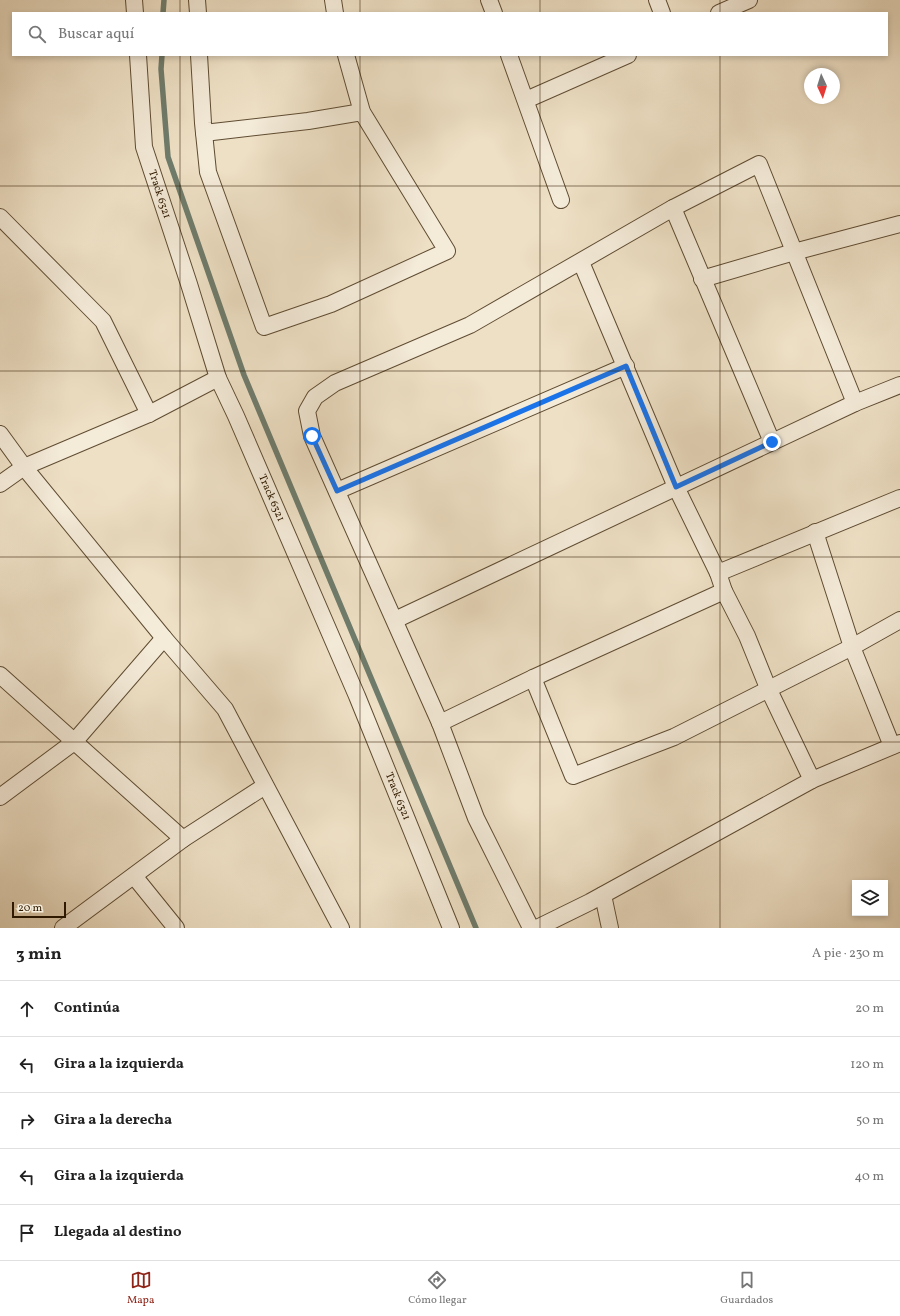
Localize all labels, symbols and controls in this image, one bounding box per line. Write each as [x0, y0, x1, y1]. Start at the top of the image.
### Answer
search box [12, 12, 888, 56]
icon: search [26, 23, 48, 45]
text: Buscar aquí [58, 24, 134, 45]
north arrow [804, 68, 840, 104]
street label: Track 6321 [145, 168, 175, 221]
route start [303, 427, 321, 445]
route end [763, 433, 781, 451]
street label: Track 6321 [255, 472, 288, 524]
street label: Track 6321 [381, 770, 414, 822]
map controls [852, 880, 888, 916]
button: layers [852, 880, 888, 916]
scale bar [12, 900, 66, 919]
text: 20 m [18, 901, 42, 916]
text: 3 min [16, 943, 62, 966]
text: A pie · 230 m [812, 945, 884, 963]
icon: ahead [16, 998, 38, 1020]
text: Continúa [54, 998, 120, 1019]
text: 20 m [855, 1000, 884, 1018]
icon: left [16, 1054, 38, 1076]
text: Gira a la izquierda [54, 1054, 184, 1075]
text: 120 m [850, 1056, 884, 1074]
icon: right [16, 1110, 38, 1132]
text: Gira a la derecha [54, 1110, 172, 1131]
text: 50 m [856, 1112, 884, 1130]
icon: left [16, 1166, 38, 1188]
text: Gira a la izquierda [54, 1166, 184, 1187]
text: 40 m [855, 1168, 884, 1186]
icon: arrive [16, 1222, 38, 1244]
text: Llegada al destino [54, 1222, 182, 1243]
tab: Mapa [127, 1269, 154, 1308]
tab: Cómo llegar [408, 1269, 467, 1308]
tab: Guardados [720, 1269, 773, 1308]

